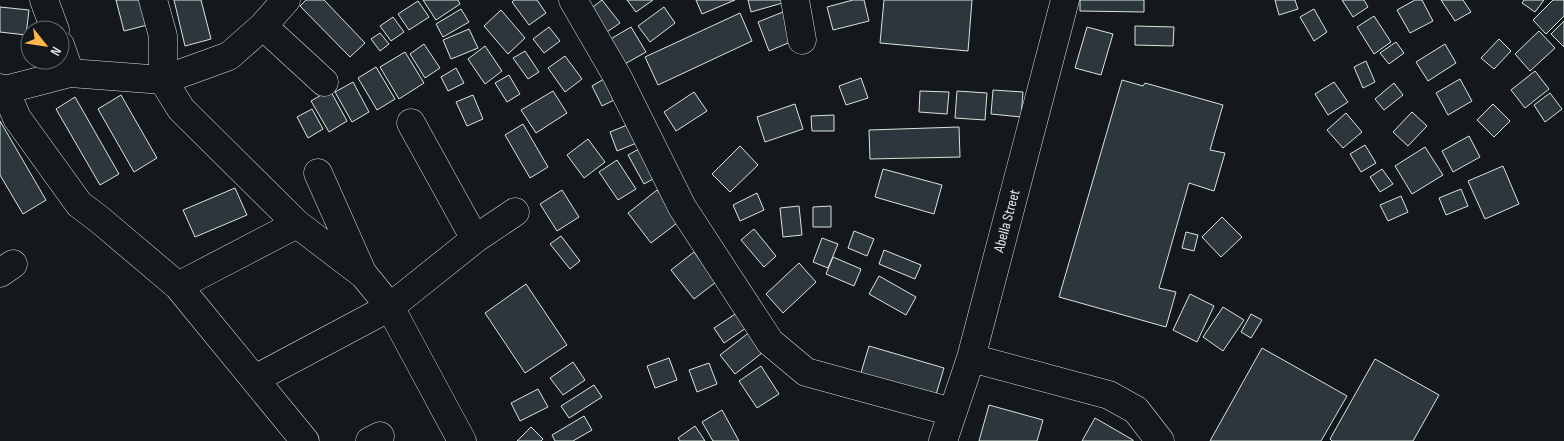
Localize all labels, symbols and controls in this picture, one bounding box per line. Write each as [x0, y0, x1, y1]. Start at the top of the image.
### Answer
north arrow [20, 20, 70, 70]
text: N [47, 44, 65, 59]
street label: Abella Street [989, 187, 1025, 255]

